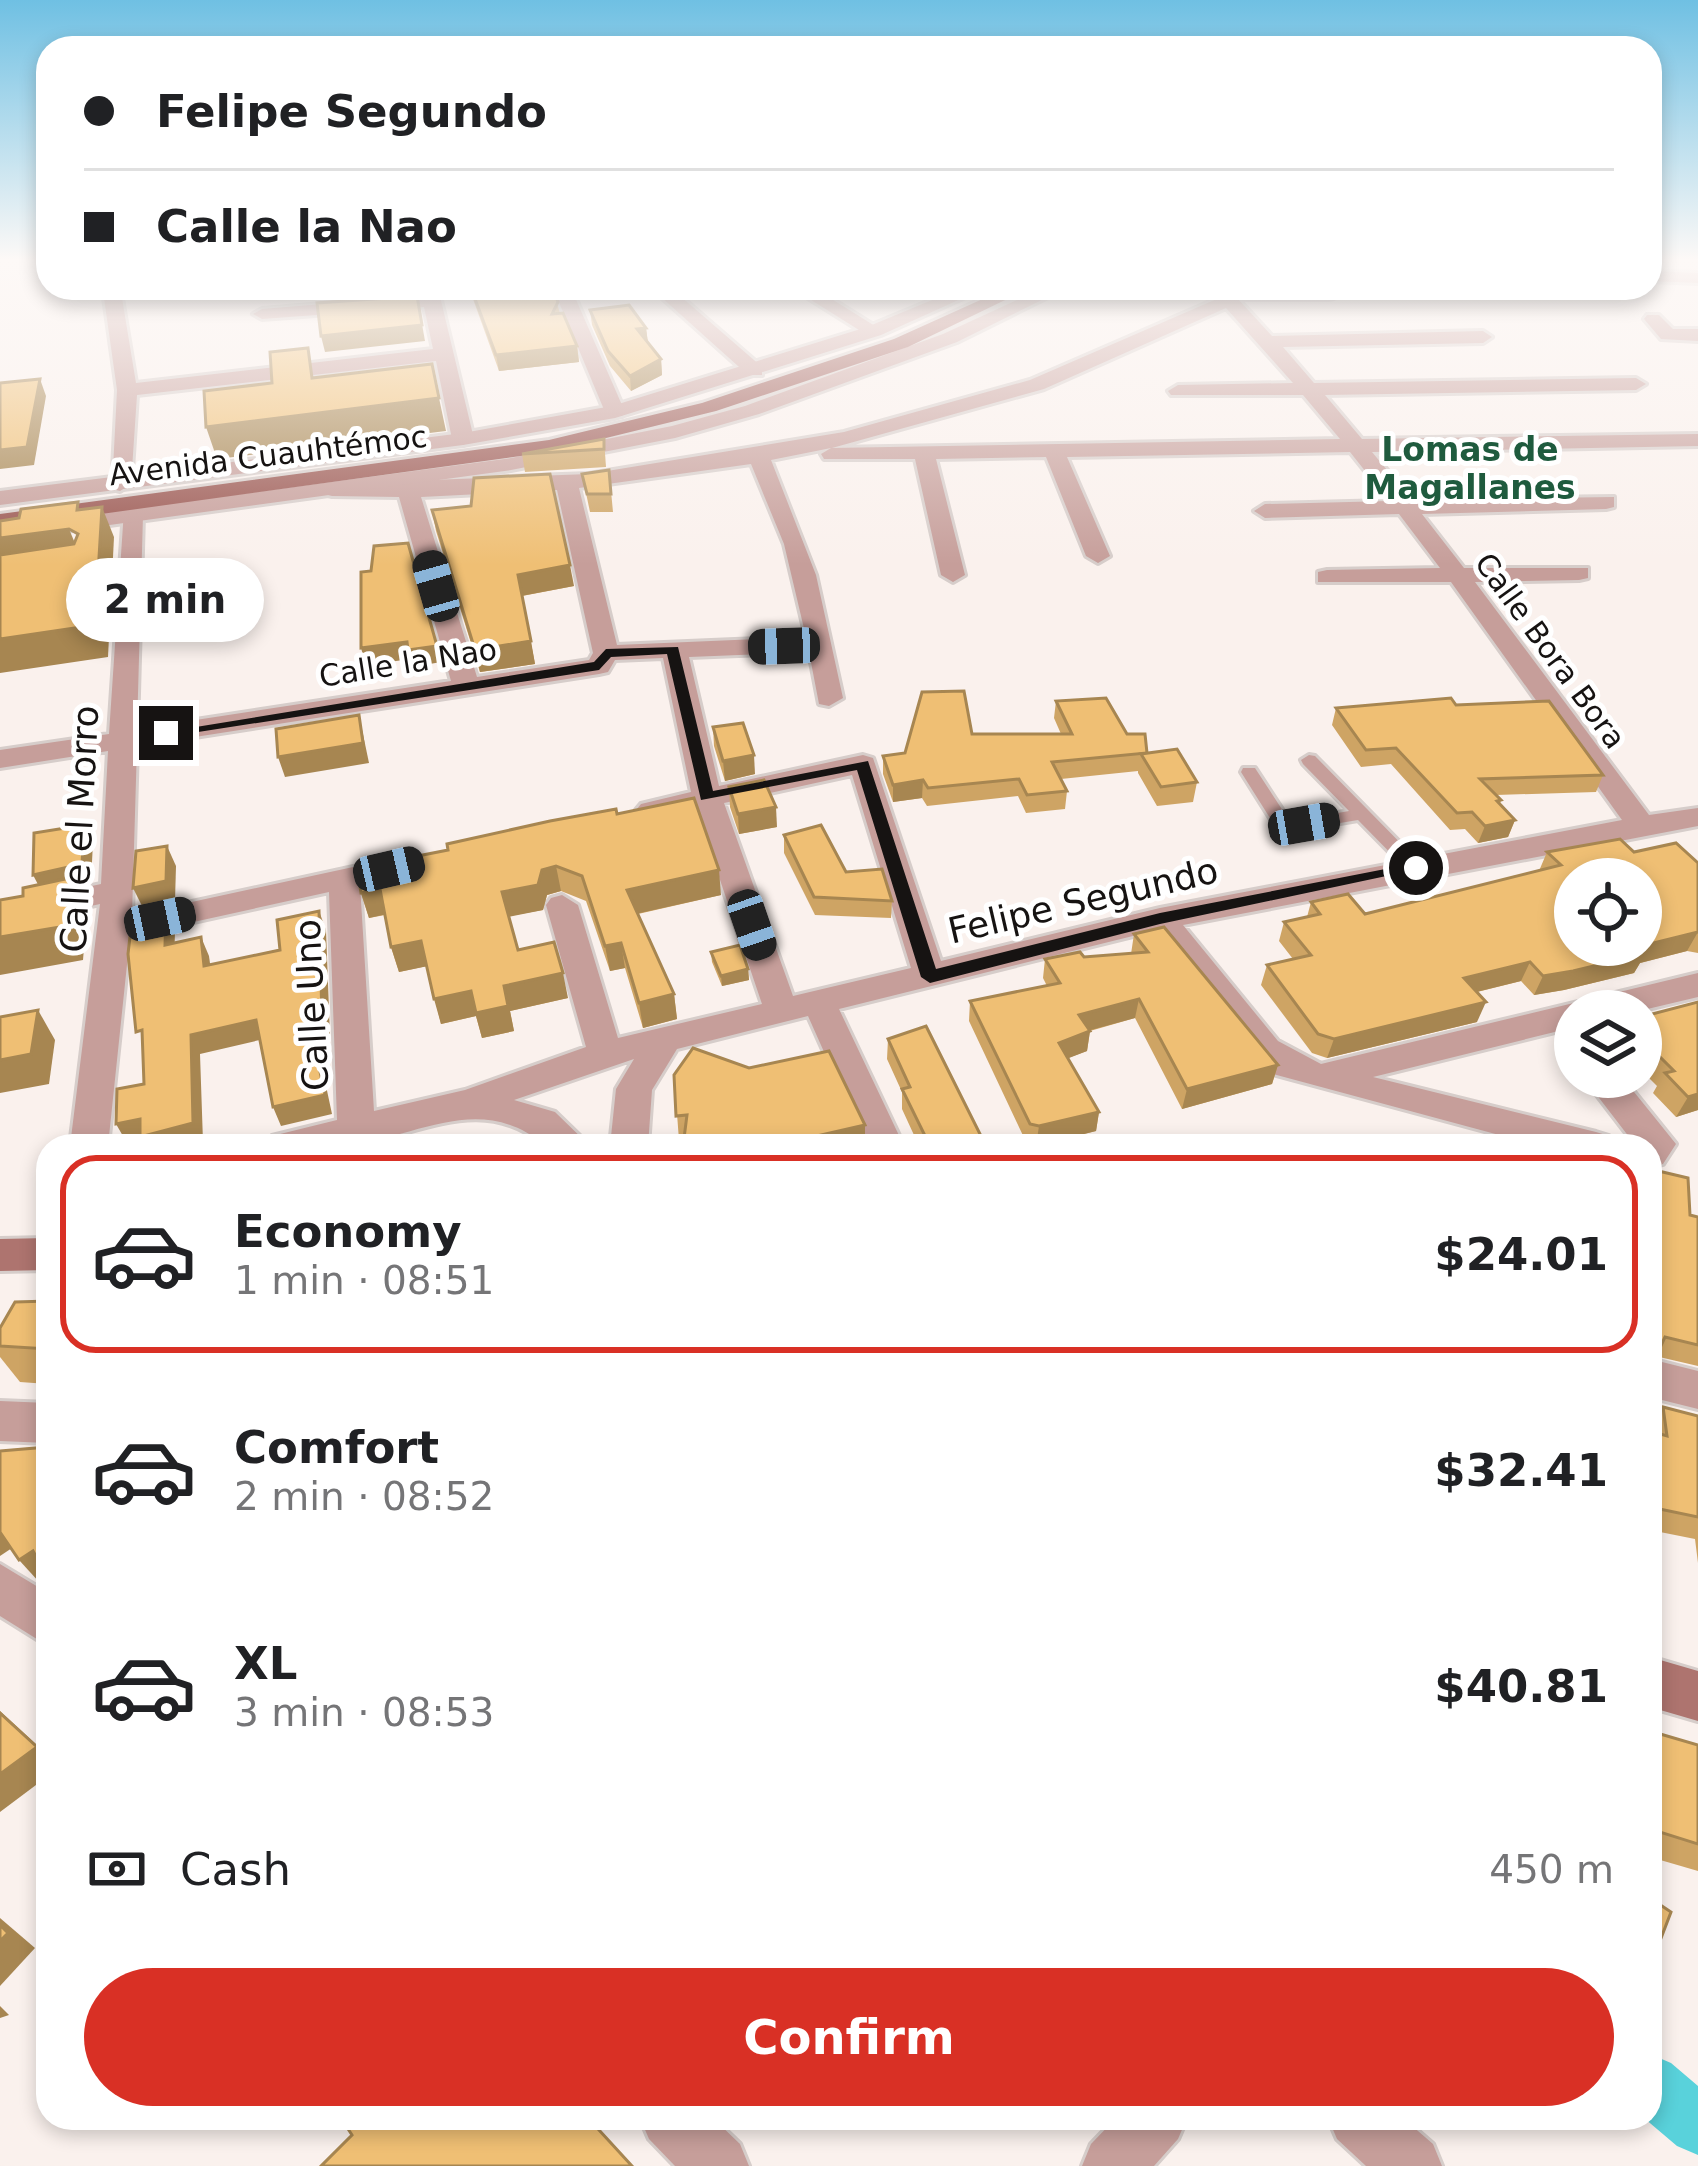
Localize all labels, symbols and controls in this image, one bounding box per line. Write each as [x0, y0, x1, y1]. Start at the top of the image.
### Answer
text: Felipe Segundo [156, 85, 547, 138]
text: Calle la Nao [156, 200, 457, 253]
street label: Avenida Cuauhtémoc [107, 419, 429, 492]
district label: Lomas de Magallanes [1364, 430, 1576, 507]
car [409, 546, 463, 626]
street label: Calle Bora Bora [1468, 546, 1633, 755]
callout: 2 min [67, 559, 265, 643]
text: 2 min [104, 577, 226, 622]
car [747, 627, 821, 665]
street label: Calle la Nao [317, 631, 499, 694]
street label: Calle el Morro [53, 704, 106, 954]
route end [139, 706, 193, 760]
car [1265, 800, 1343, 848]
route start [1389, 841, 1443, 895]
car [350, 843, 428, 895]
street label: Felipe Segundo [944, 850, 1222, 951]
map controls [1554, 858, 1662, 1098]
button: locate [1554, 858, 1662, 966]
car [723, 885, 781, 965]
car [121, 894, 199, 944]
street label: Calle Uno [287, 918, 336, 1092]
button: layers [1554, 990, 1662, 1098]
icon: car [90, 1200, 198, 1308]
text: Economy [234, 1205, 462, 1258]
text: $24.01 [1434, 1228, 1608, 1281]
text: 1 min · 08:51 [234, 1258, 494, 1303]
icon: car [90, 1416, 198, 1524]
text: Comfort [234, 1421, 439, 1474]
text: $32.41 [1434, 1444, 1608, 1497]
text: 2 min · 08:52 [234, 1474, 494, 1519]
icon: car [90, 1632, 198, 1740]
text: XL [234, 1637, 297, 1690]
text: $40.81 [1434, 1660, 1608, 1713]
text: 3 min · 08:53 [234, 1690, 494, 1735]
icon: cash [84, 1836, 150, 1902]
text: Cash [180, 1843, 291, 1896]
text: 450 m [1489, 1847, 1614, 1892]
button: Confirm [84, 1968, 1614, 2106]

